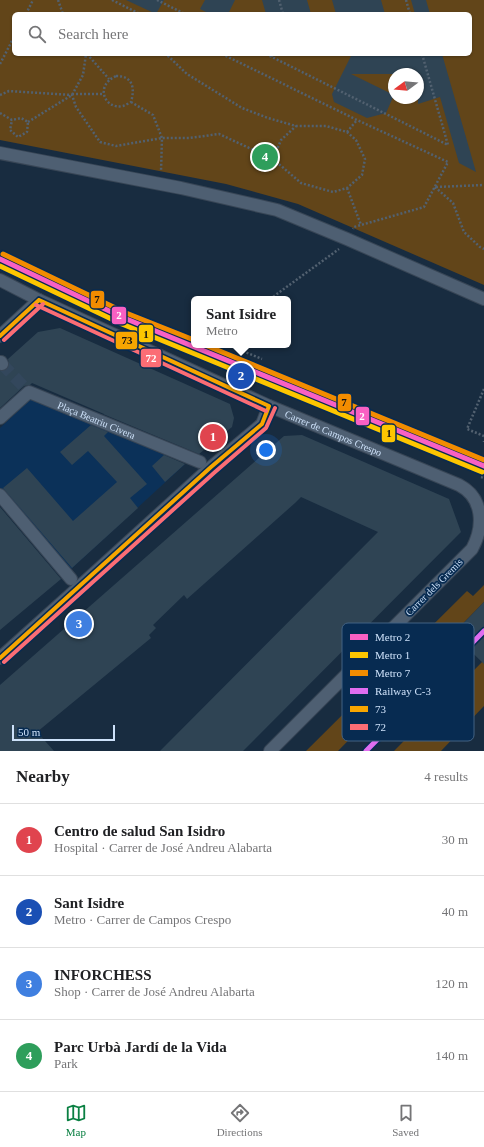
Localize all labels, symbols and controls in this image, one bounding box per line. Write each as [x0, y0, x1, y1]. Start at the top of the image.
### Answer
search box [12, 12, 472, 56]
icon: search [26, 23, 48, 45]
text: Search here [58, 26, 128, 42]
north arrow [388, 68, 424, 104]
pin: 4 [252, 142, 278, 172]
line badge: 7 [90, 290, 105, 309]
text: 7 [94, 293, 100, 305]
popup [191, 296, 291, 348]
line badge: 2 [111, 306, 127, 325]
text: Sant Isidre [206, 306, 276, 322]
text: 2 [116, 309, 122, 321]
text: Metro [206, 323, 238, 338]
line badge: 1 [138, 324, 154, 343]
text: 1 [143, 328, 149, 340]
line badge: 73 [115, 331, 138, 350]
text: 73 [122, 334, 133, 346]
line badge: 72 [140, 348, 162, 368]
text: 72 [146, 352, 157, 364]
pin: 2 [228, 361, 254, 391]
line badge: 7 [337, 393, 352, 412]
text: 7 [341, 396, 347, 408]
street label: Plaça Beatriu Civera [56, 399, 138, 441]
line badge: 2 [355, 406, 370, 426]
street label: Carrer de Campos Crespo [284, 408, 384, 458]
text: 2 [359, 410, 365, 422]
pin: 1 [200, 422, 226, 452]
line badge: 1 [381, 424, 396, 443]
text: 1 [386, 427, 392, 439]
your location [256, 440, 276, 460]
street label: Carrer dels Gremis [403, 556, 465, 618]
pin: 3 [66, 609, 92, 639]
legend [342, 623, 474, 741]
text: Metro 2 [375, 631, 410, 643]
text: Metro 1 [375, 649, 410, 661]
text: Metro 7 [375, 667, 411, 679]
text: Railway C-3 [375, 685, 431, 697]
text: 73 [375, 703, 387, 715]
text: 72 [375, 721, 386, 733]
scale bar [12, 723, 115, 742]
text: 50 m [18, 726, 40, 738]
text: Nearby [16, 767, 70, 786]
text: 4 results [424, 769, 468, 784]
text: Centro de salud San Isidro [54, 823, 225, 839]
text: 1 [26, 832, 32, 847]
text: 30 m [442, 832, 468, 847]
text: Hospital · Carrer de José Andreu Alabarta [54, 840, 272, 855]
text: Sant Isidre [54, 895, 124, 911]
text: 2 [26, 904, 32, 919]
text: 40 m [442, 904, 468, 919]
text: Metro · Carrer de Campos Crespo [54, 912, 231, 927]
text: INFORCHESS [54, 967, 152, 983]
text: 3 [26, 976, 32, 991]
text: 120 m [435, 976, 468, 991]
text: Shop · Carrer de José Andreu Alabarta [54, 984, 255, 999]
text: Parc Urbà Jardí de la Vida [54, 1039, 227, 1055]
text: 4 [26, 1048, 32, 1063]
text: 140 m [435, 1048, 468, 1063]
text: Park [54, 1056, 78, 1071]
tab: Map [65, 1102, 87, 1138]
tab: Directions [217, 1102, 262, 1138]
tab: Saved [392, 1102, 419, 1138]

